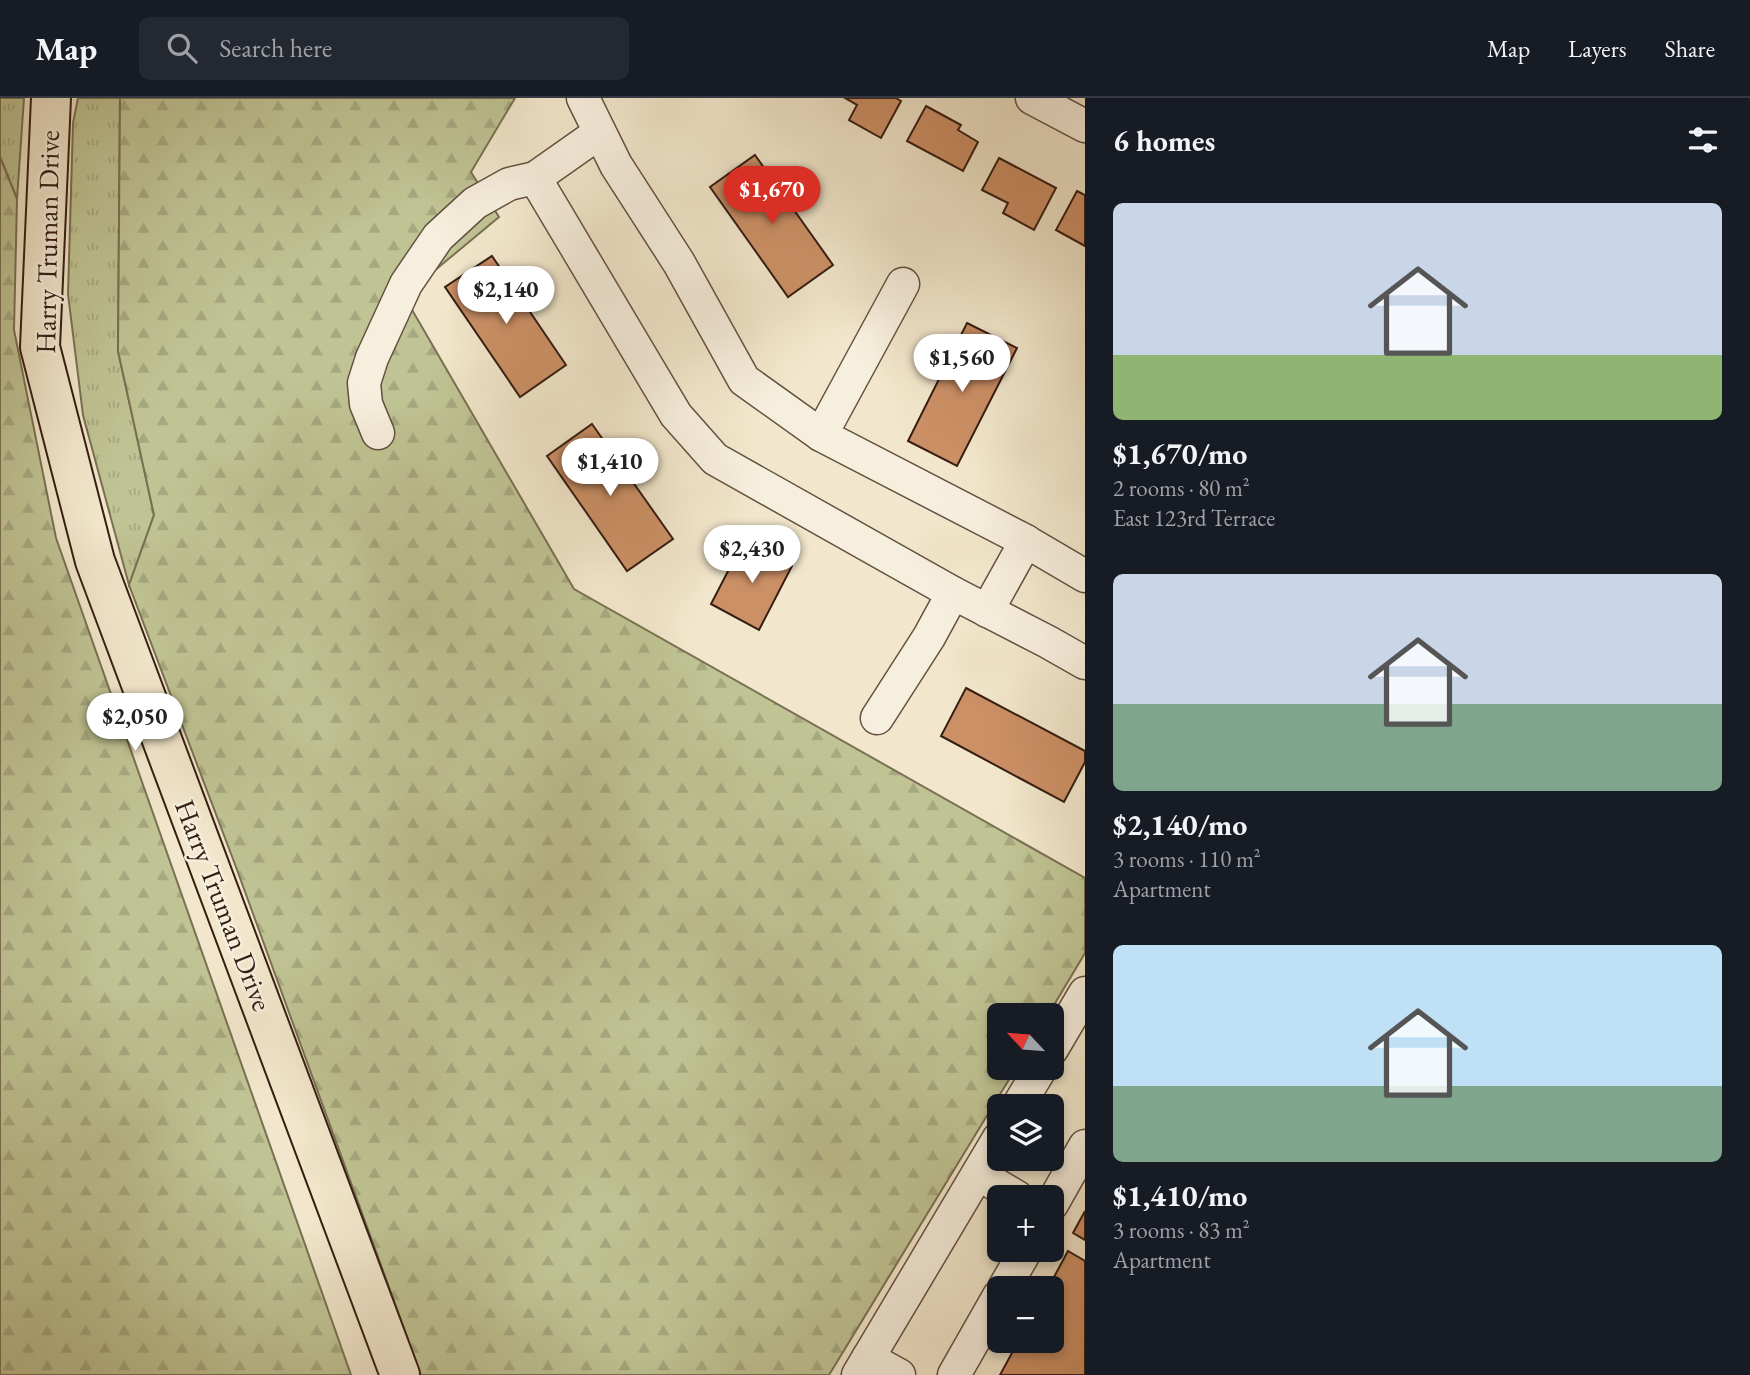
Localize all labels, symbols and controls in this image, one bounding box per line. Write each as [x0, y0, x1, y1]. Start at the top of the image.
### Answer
search box [139, 17, 629, 80]
text: Map [35, 27, 97, 70]
icon: search [163, 29, 201, 67]
text: Search here [219, 31, 332, 65]
text: Map [1487, 33, 1530, 64]
text: Layers [1568, 33, 1627, 64]
text: Share [1665, 33, 1715, 64]
text: 6 homes [1113, 121, 1215, 160]
icon: filters [1684, 121, 1722, 159]
street label: Harry Truman Drive [27, 130, 67, 354]
pin: $1,670 [715, 166, 829, 226]
text: $1,670 [740, 174, 804, 204]
icon: home [1355, 248, 1481, 374]
pin: $2,140 [449, 266, 563, 326]
text: $2,140 [474, 274, 538, 304]
pin: $1,560 [905, 334, 1019, 394]
text: $1,560 [930, 342, 994, 372]
text: $1,670/mo [1113, 434, 1247, 473]
pin: $1,410 [553, 438, 667, 498]
text: $1,410 [578, 446, 642, 476]
text: 2 rooms · 80 m² [1113, 473, 1250, 503]
text: East 123rd Terrace [1113, 503, 1275, 533]
pin: $2,430 [695, 526, 809, 585]
text: $2,430 [720, 533, 784, 563]
icon: home [1355, 619, 1481, 745]
pin: $2,050 [78, 694, 192, 753]
text: $2,050 [103, 701, 167, 731]
street label: Harry Truman Drive [167, 794, 281, 1016]
text: $2,140/mo [1113, 805, 1247, 844]
text: 3 rooms · 110 m² [1113, 844, 1261, 874]
text: Apartment [1113, 874, 1211, 904]
icon: home [1355, 990, 1481, 1116]
north arrow [987, 1003, 1064, 1080]
map controls [987, 1003, 1064, 1353]
button: layers [987, 1094, 1064, 1171]
text: $1,410/mo [1113, 1176, 1247, 1215]
button: + [987, 1185, 1064, 1262]
text: 3 rooms · 83 m² [1113, 1215, 1250, 1245]
text: Apartment [1113, 1245, 1211, 1275]
button: − [987, 1276, 1064, 1353]

